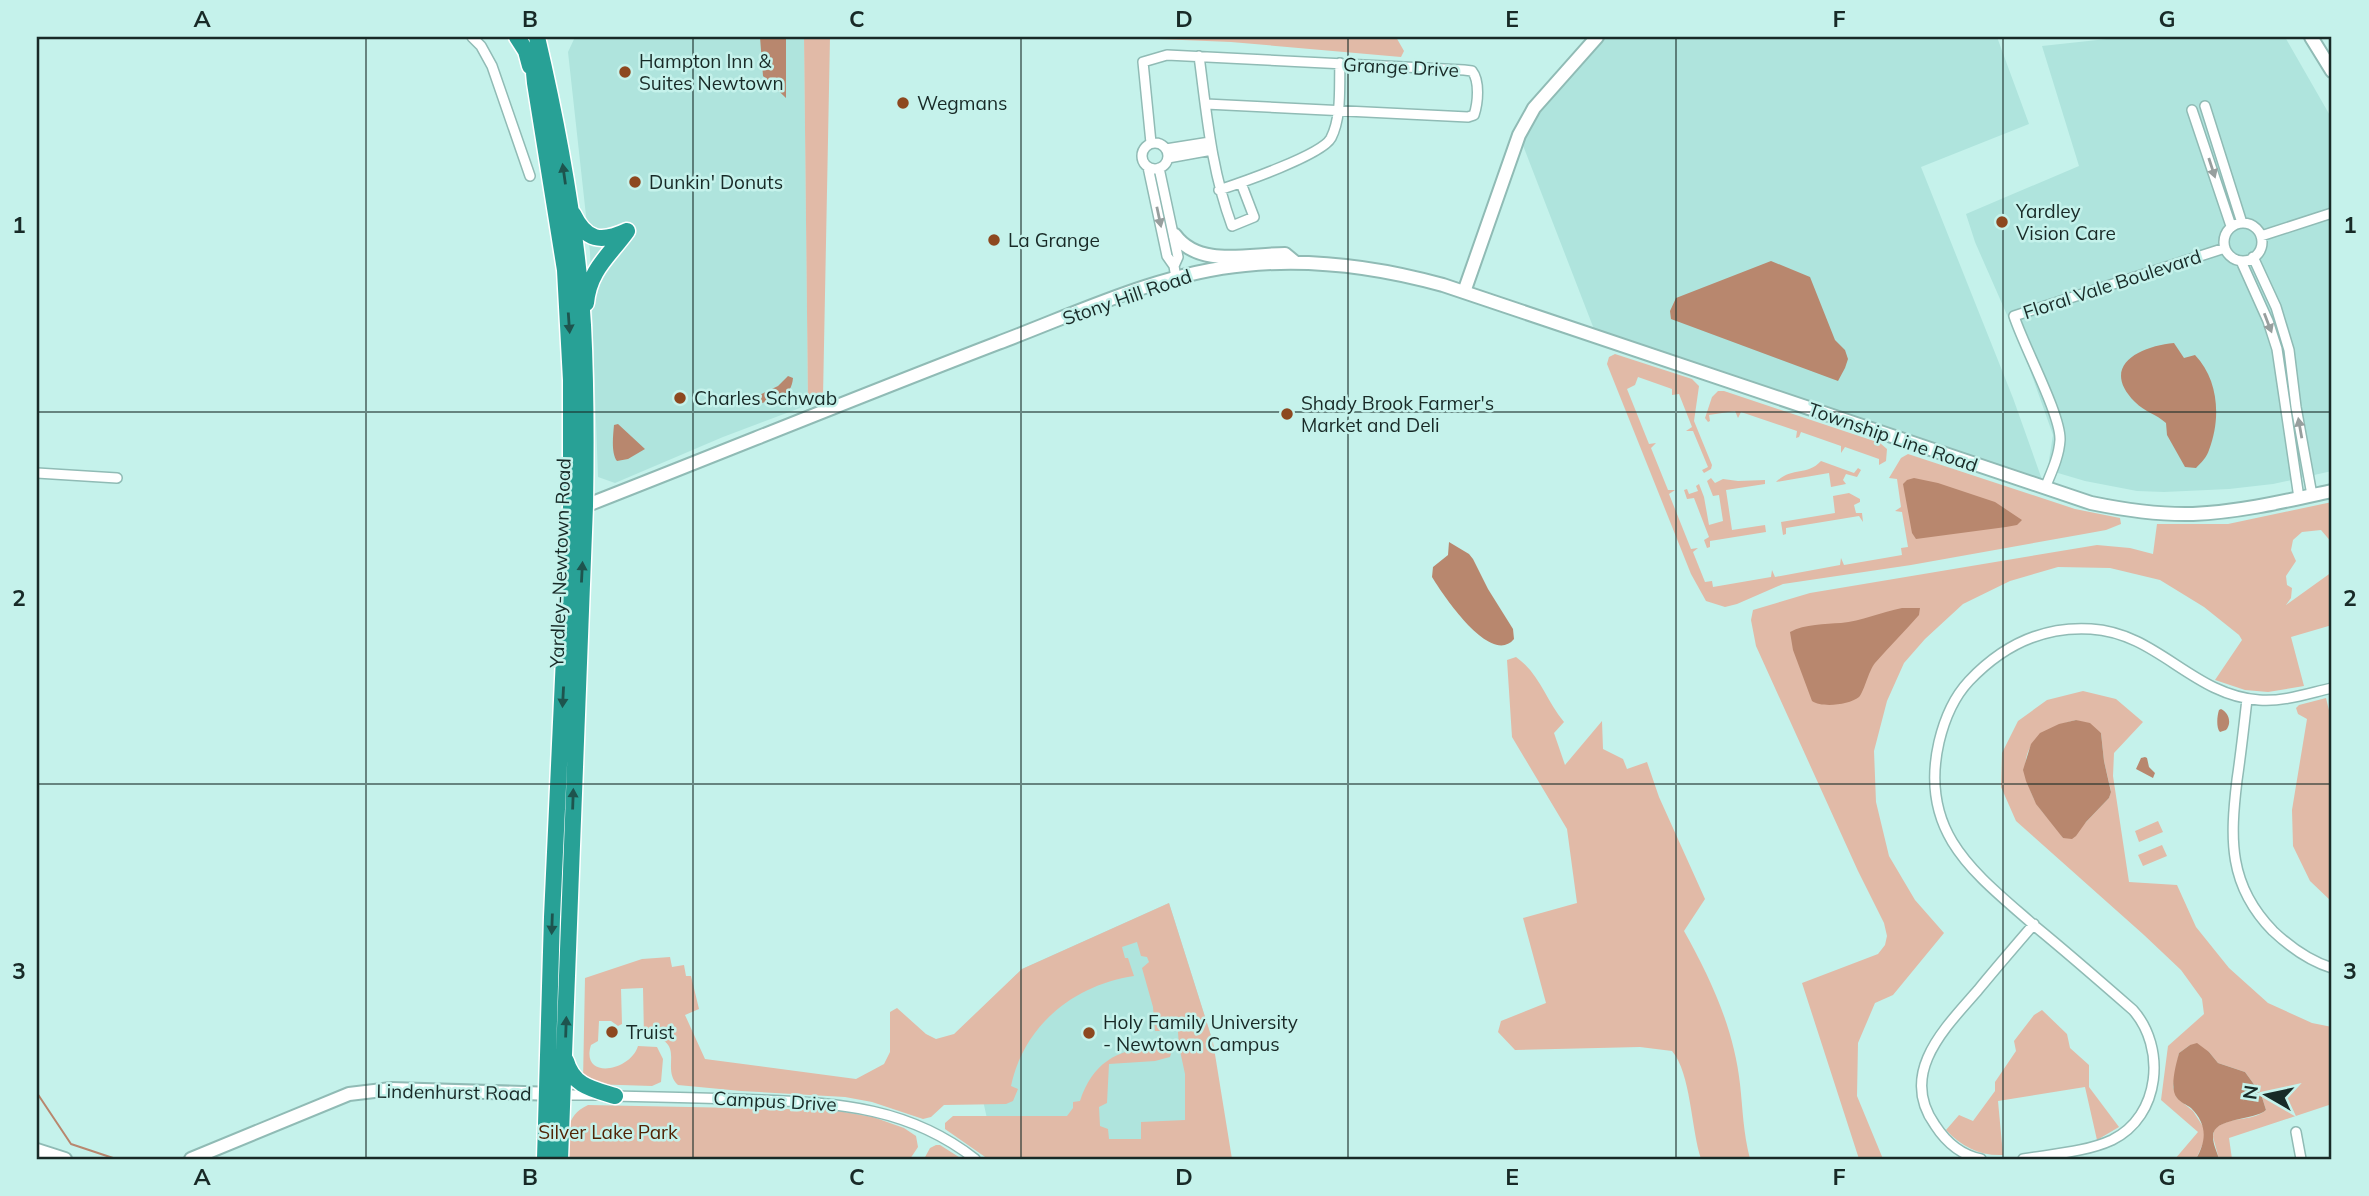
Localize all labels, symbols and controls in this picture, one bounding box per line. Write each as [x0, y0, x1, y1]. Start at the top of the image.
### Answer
text: A [193, 4, 211, 33]
text: B [522, 4, 538, 33]
text: C [849, 4, 865, 33]
text: D [1175, 4, 1193, 33]
text: E [1505, 4, 1519, 33]
text: F [1832, 4, 1846, 33]
text: G [2158, 4, 2176, 33]
place label: Hampton Inn & Suites Newtown [639, 49, 784, 95]
street label: Grange Drive [1343, 52, 1459, 82]
marker: Hampton Inn & Suites Newtown [617, 64, 633, 80]
place label: Wegmans [917, 91, 1007, 115]
marker: Wegmans [895, 95, 911, 111]
one-way arrow [2207, 158, 2218, 179]
one-way arrow [558, 163, 569, 185]
place label: Dunkin' Donuts [649, 170, 783, 194]
marker: Dunkin' Donuts [627, 174, 643, 190]
place label: Yardley Vision Care [2015, 199, 2116, 245]
one-way arrow [1154, 206, 1165, 228]
text: 1 [12, 210, 26, 239]
text: 1 [2343, 210, 2357, 239]
marker: Yardley Vision Care [1994, 214, 2010, 230]
place label: La Grange [1008, 228, 1100, 252]
marker: La Grange [986, 232, 1002, 248]
street label: Floral Vale Boulevard [2020, 244, 2204, 324]
street label: Stony Hill Road [1059, 264, 1195, 330]
one-way arrow [564, 312, 575, 334]
one-way arrow [2263, 313, 2274, 334]
place label: Charles Schwab [694, 386, 837, 410]
marker: Charles Schwab [672, 390, 688, 406]
place label: Shady Brook Farmer's Market and Deli [1301, 391, 1494, 437]
street label: Township Line Road [1805, 397, 1981, 477]
marker: Shady Brook Farmer's Market and Deli [1279, 406, 1295, 422]
one-way arrow [2294, 417, 2305, 439]
street label: Yardley-Newtown Road [544, 458, 576, 669]
one-way arrow [577, 561, 588, 583]
text: 2 [12, 583, 26, 612]
text: 2 [2343, 583, 2357, 612]
one-way arrow [557, 686, 568, 708]
one-way arrow [567, 788, 579, 810]
one-way arrow [546, 914, 557, 936]
text: 3 [12, 956, 26, 985]
text: 3 [2343, 956, 2357, 985]
place label: Holy Family University - Newtown Campus [1103, 1010, 1298, 1056]
one-way arrow [560, 1015, 571, 1037]
place label: Truist [626, 1020, 675, 1044]
marker: Truist [604, 1024, 620, 1040]
marker: Holy Family University - Newtown Campus [1081, 1025, 1097, 1041]
north arrow [2232, 1060, 2302, 1130]
street label: Lindenhurst Road [376, 1079, 532, 1105]
text: N [2237, 1083, 2263, 1101]
street label: Campus Drive [713, 1086, 837, 1116]
park label: Silver Lake Park [538, 1120, 678, 1144]
text: A [193, 1162, 211, 1191]
text: B [522, 1162, 538, 1191]
text: C [849, 1162, 865, 1191]
text: D [1175, 1162, 1193, 1191]
text: E [1505, 1162, 1519, 1191]
text: F [1832, 1162, 1846, 1191]
text: G [2158, 1162, 2176, 1191]

